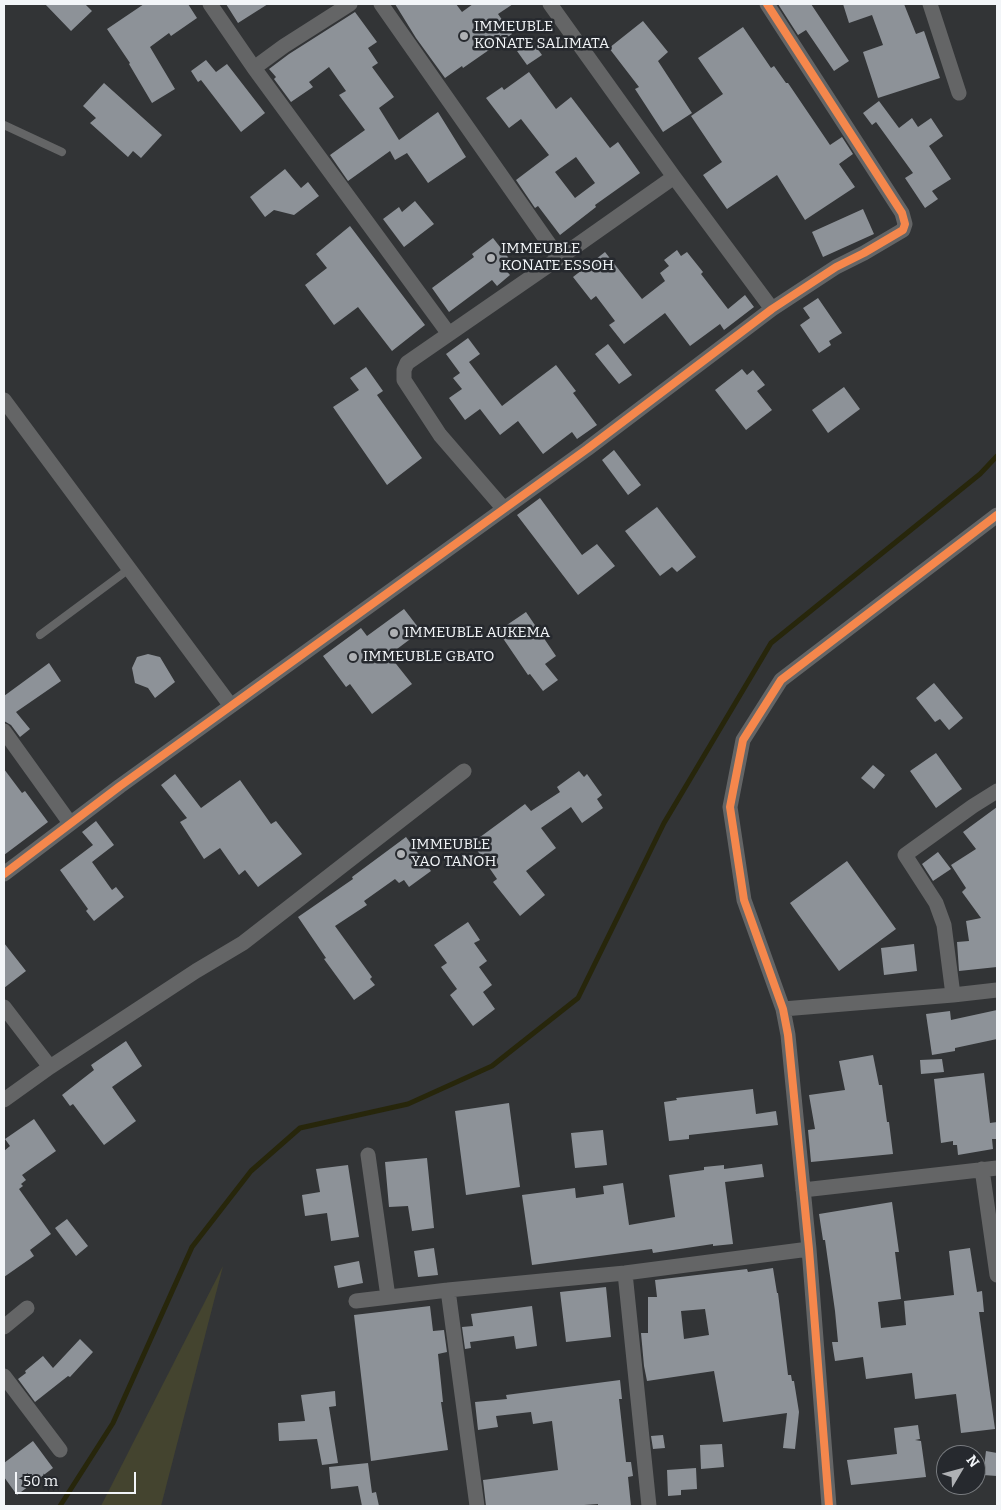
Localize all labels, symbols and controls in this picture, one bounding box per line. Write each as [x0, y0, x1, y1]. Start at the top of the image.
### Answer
place label: IMMEUBLE KONATE SALIMATA [474, 18, 609, 53]
marker: IMMEUBLE KONATE SALIMATA [458, 30, 470, 42]
place label: IMMEUBLE KONATE ESSOH [501, 240, 614, 275]
marker: IMMEUBLE KONATE ESSOH [485, 252, 497, 264]
place label: IMMEUBLE AUKEMA [404, 624, 550, 642]
marker: IMMEUBLE AUKEMA [388, 627, 400, 639]
place label: IMMEUBLE GBATO [363, 648, 494, 666]
marker: IMMEUBLE GBATO [347, 651, 359, 663]
place label: IMMEUBLE YAO TANOH [411, 836, 496, 871]
marker: IMMEUBLE YAO TANOH [395, 848, 407, 860]
north arrow [936, 1445, 986, 1495]
text: N [963, 1452, 983, 1471]
scale bar [18, 1462, 139, 1494]
text: 50 m [23, 1472, 58, 1490]

